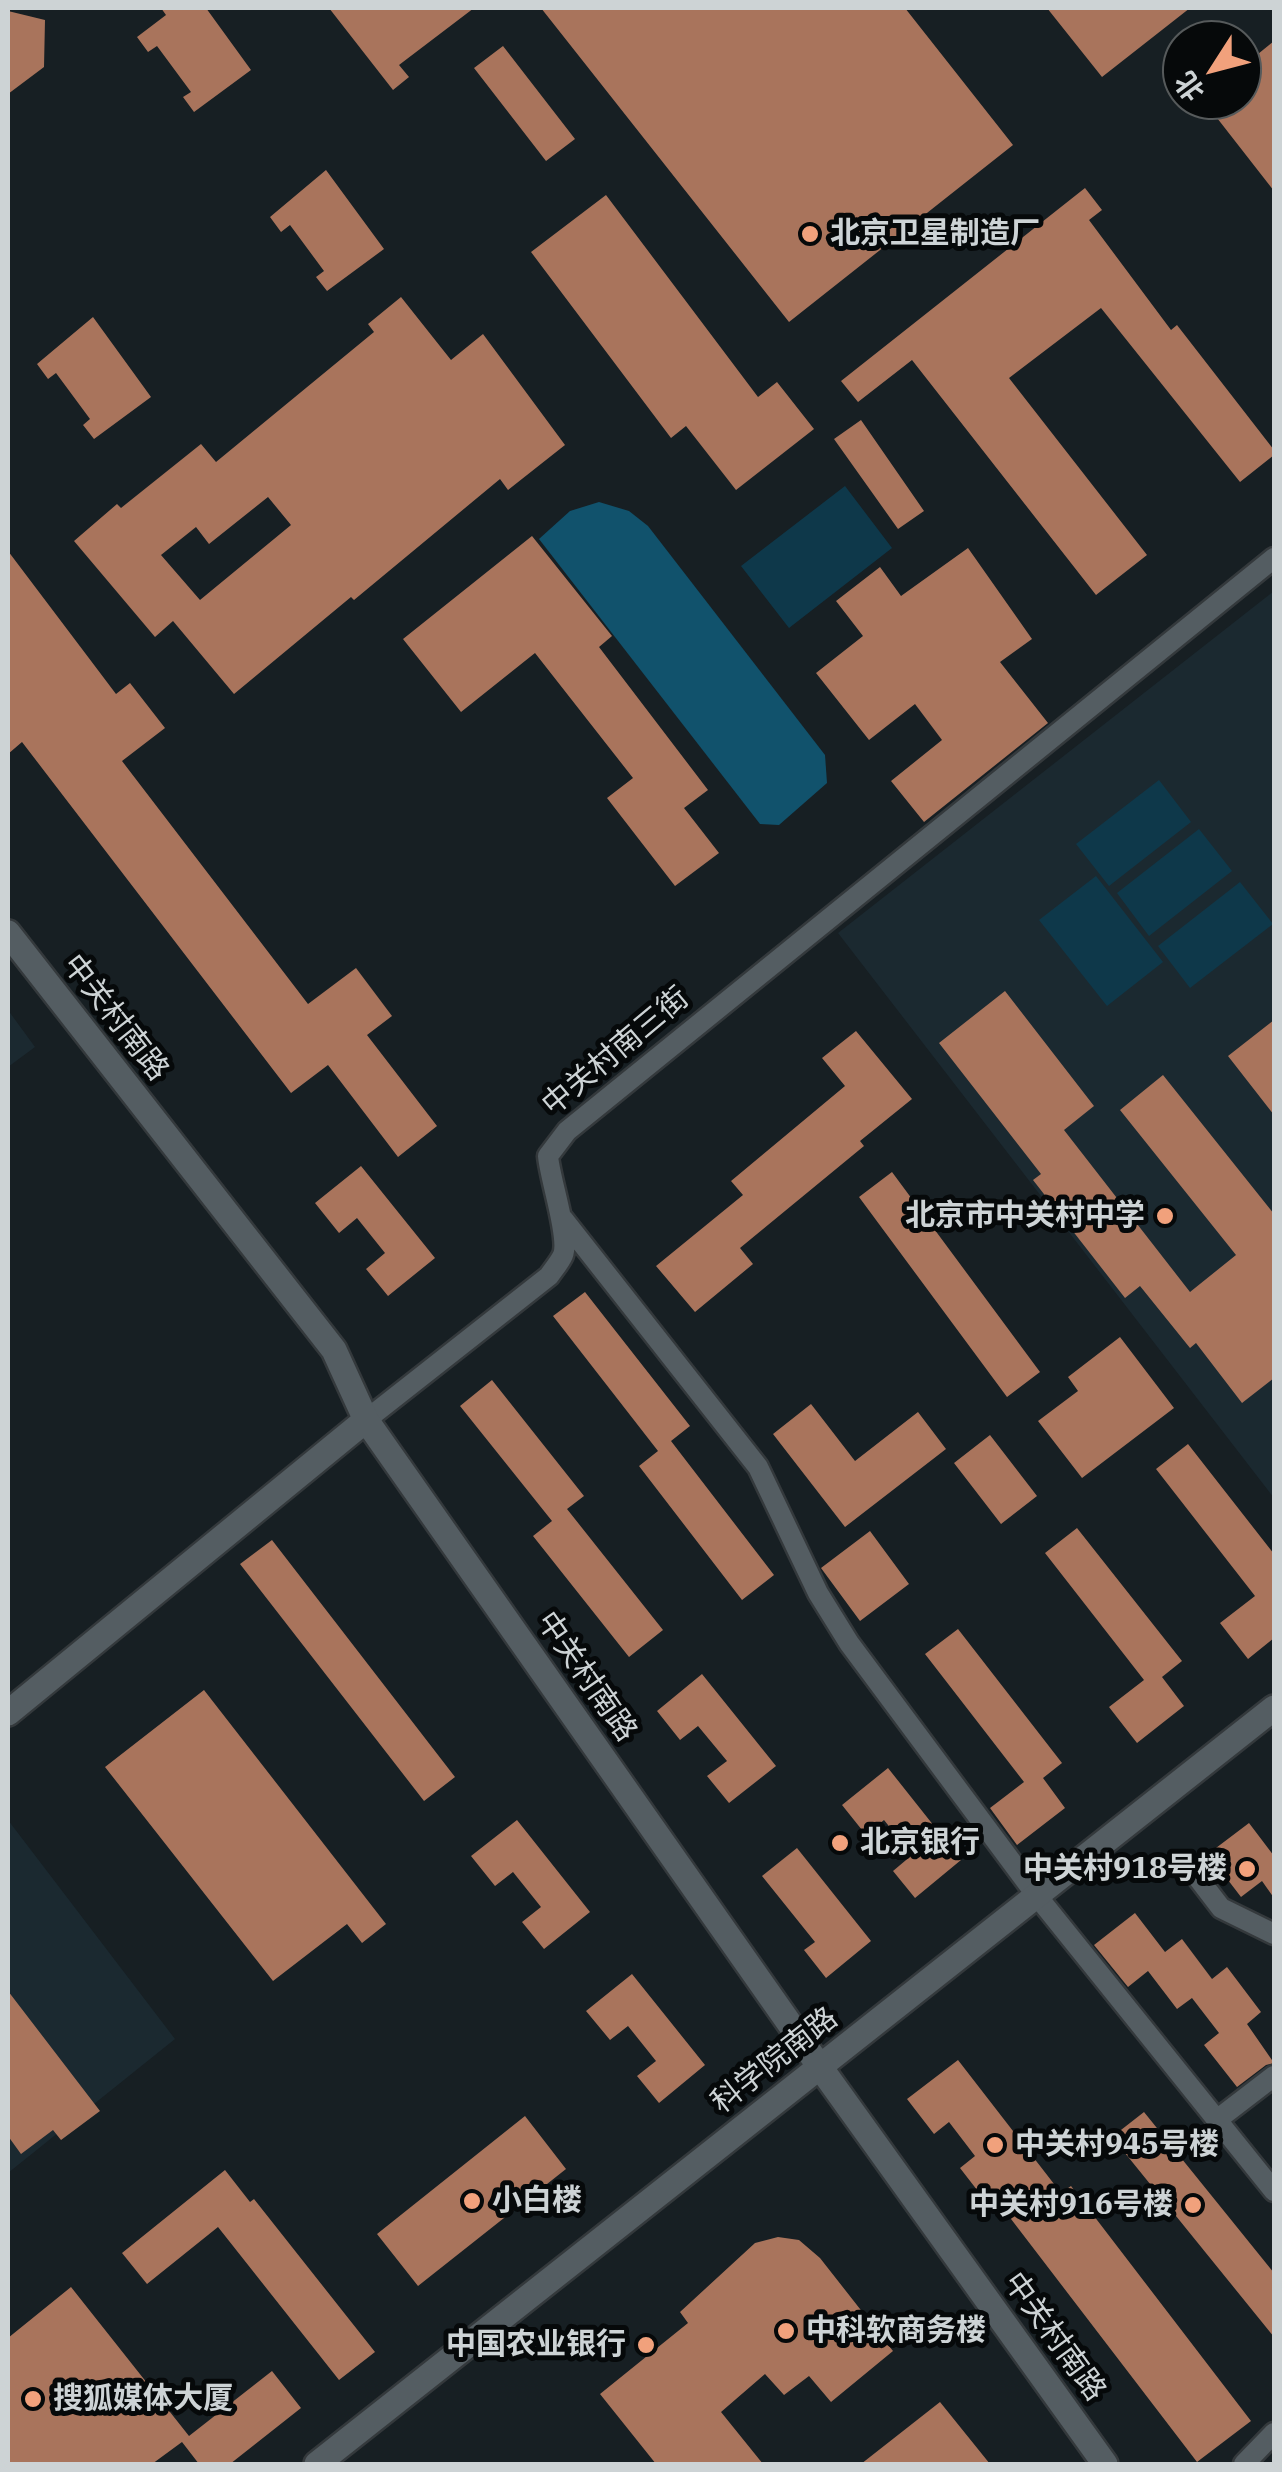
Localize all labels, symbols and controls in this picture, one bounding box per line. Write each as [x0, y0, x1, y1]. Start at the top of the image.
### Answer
north arrow [1162, 20, 1262, 120]
text: 北 [1166, 65, 1212, 109]
place label: 北京卫星制造厂 [830, 216, 1040, 252]
marker: 北京卫星制造厂 [799, 223, 821, 245]
street label: 中关村南路 [55, 948, 175, 1088]
street label: 中关村南三街 [535, 980, 697, 1124]
place label: 北京市中关村中学 [905, 1198, 1145, 1234]
marker: 北京市中关村中学 [1154, 1205, 1176, 1227]
street label: 中关村南路 [528, 1605, 644, 1749]
place label: 北京银行 [860, 1825, 980, 1861]
marker: 北京银行 [829, 1832, 851, 1854]
place label: 中关村918号楼 [1023, 1851, 1227, 1887]
marker: 中关村918号楼 [1236, 1858, 1258, 1880]
street label: 科学院南路 [705, 2001, 845, 2121]
place label: 中关村945号楼 [1015, 2127, 1219, 2163]
marker: 中关村945号楼 [984, 2134, 1006, 2156]
place label: 小白楼 [492, 2183, 582, 2219]
place label: 中关村916号楼 [969, 2187, 1173, 2223]
marker: 小白楼 [461, 2190, 483, 2212]
marker: 中关村916号楼 [1182, 2194, 1204, 2216]
street label: 中关村南路 [995, 2266, 1113, 2408]
place label: 中科软商务楼 [806, 2313, 986, 2349]
marker: 中科软商务楼 [775, 2320, 797, 2342]
place label: 中国农业银行 [446, 2327, 626, 2363]
marker: 中国农业银行 [635, 2334, 657, 2356]
place label: 搜狐媒体大厦 [53, 2381, 233, 2417]
marker: 搜狐媒体大厦 [22, 2388, 44, 2410]

